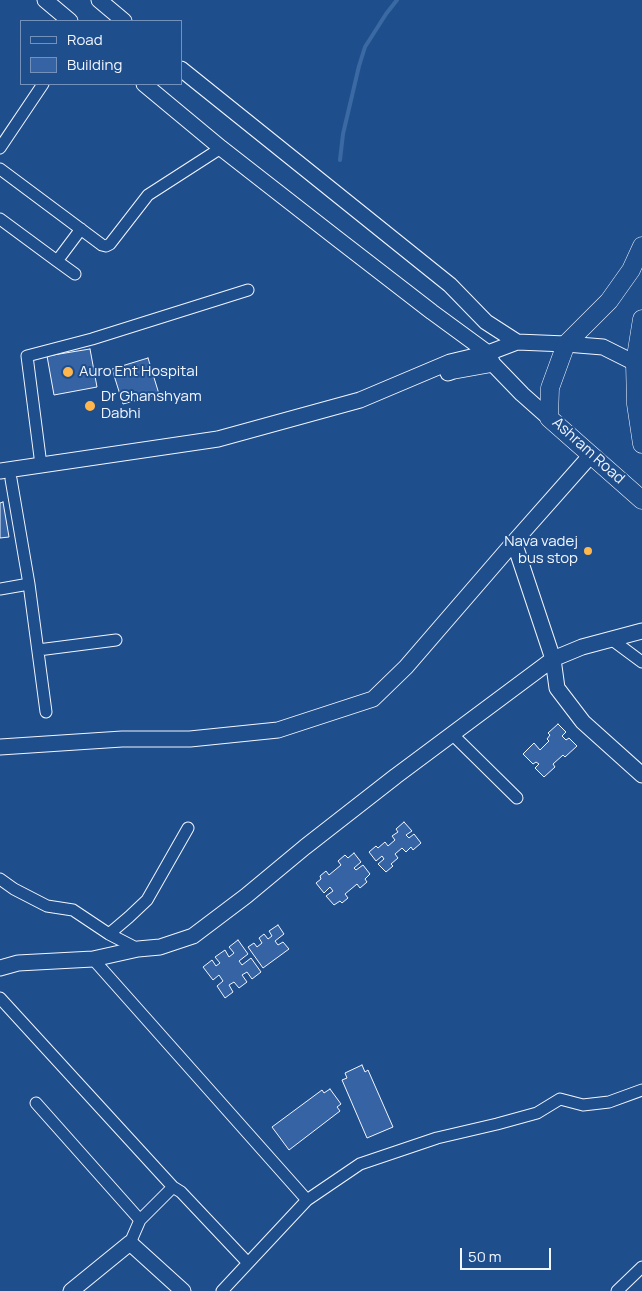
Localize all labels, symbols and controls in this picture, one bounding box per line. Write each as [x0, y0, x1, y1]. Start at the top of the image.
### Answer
legend [20, 20, 182, 85]
text: Road [67, 29, 103, 50]
text: Building [67, 54, 122, 75]
place label: Auro Ent Hospital [79, 363, 198, 381]
marker: Auro Ent Hospital [61, 365, 75, 379]
place label: Dr Ghanshyam Dabhi [101, 388, 202, 423]
marker: Dr Ghanshyam Dabhi [83, 399, 97, 413]
street label: Ashram Road [548, 414, 628, 488]
place label: Nava vadej bus stop [504, 533, 578, 568]
marker: Nava vadej bus stop [582, 545, 594, 557]
scale bar [462, 1238, 553, 1270]
text: 50 m [468, 1246, 502, 1267]

